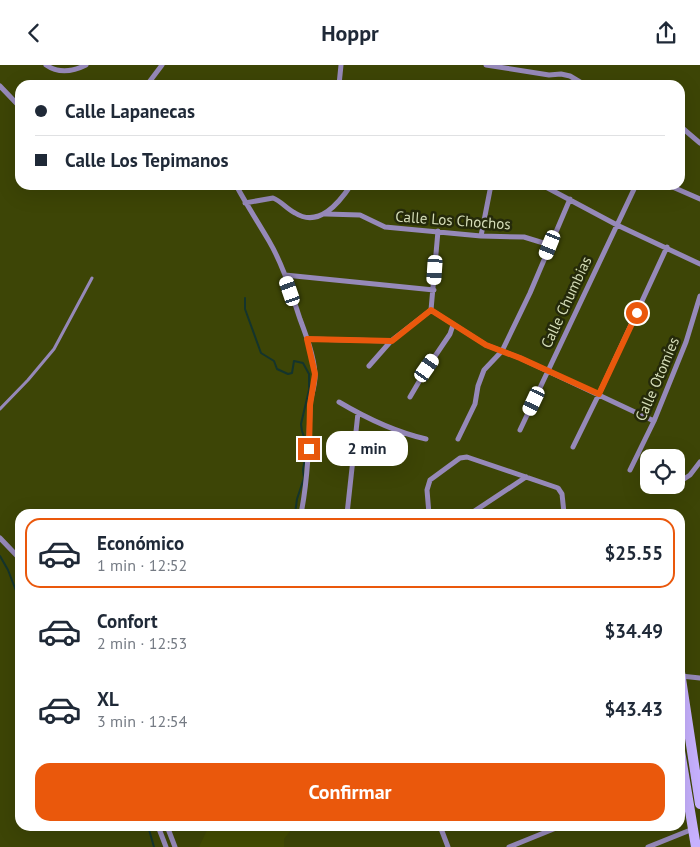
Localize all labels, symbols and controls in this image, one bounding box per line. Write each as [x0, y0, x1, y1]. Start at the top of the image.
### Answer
icon: back [20, 19, 48, 47]
text: Hoppr [321, 19, 379, 47]
icon: share [652, 19, 680, 47]
text: Calle Lapanecas [65, 99, 195, 123]
text: Calle Los Tepimanos [65, 148, 229, 172]
street label: Calle Los Chochos [395, 206, 511, 234]
car [537, 228, 562, 262]
street label: Calle Chumbias [536, 253, 596, 351]
car [426, 255, 443, 285]
car [278, 274, 301, 308]
route start [626, 302, 648, 324]
street label: Calle Otomíes [631, 334, 683, 424]
car [412, 351, 441, 385]
car [520, 384, 547, 418]
callout: 2 min [326, 431, 409, 467]
route end [298, 438, 320, 460]
text: 2 min [347, 438, 387, 458]
map controls [640, 449, 685, 494]
button: locate [640, 449, 685, 494]
icon: car [37, 531, 82, 576]
text: Económico [97, 531, 184, 555]
text: $25.55 [604, 541, 663, 565]
text: 1 min · 12:52 [97, 555, 187, 575]
icon: car [37, 609, 82, 654]
text: Confort [97, 609, 158, 633]
text: $34.49 [604, 619, 663, 643]
text: 2 min · 12:53 [97, 633, 187, 653]
icon: car [37, 687, 82, 732]
text: XL [97, 687, 119, 711]
text: $43.43 [604, 697, 663, 721]
text: 3 min · 12:54 [97, 711, 187, 731]
button: Confirmar [35, 763, 665, 821]

